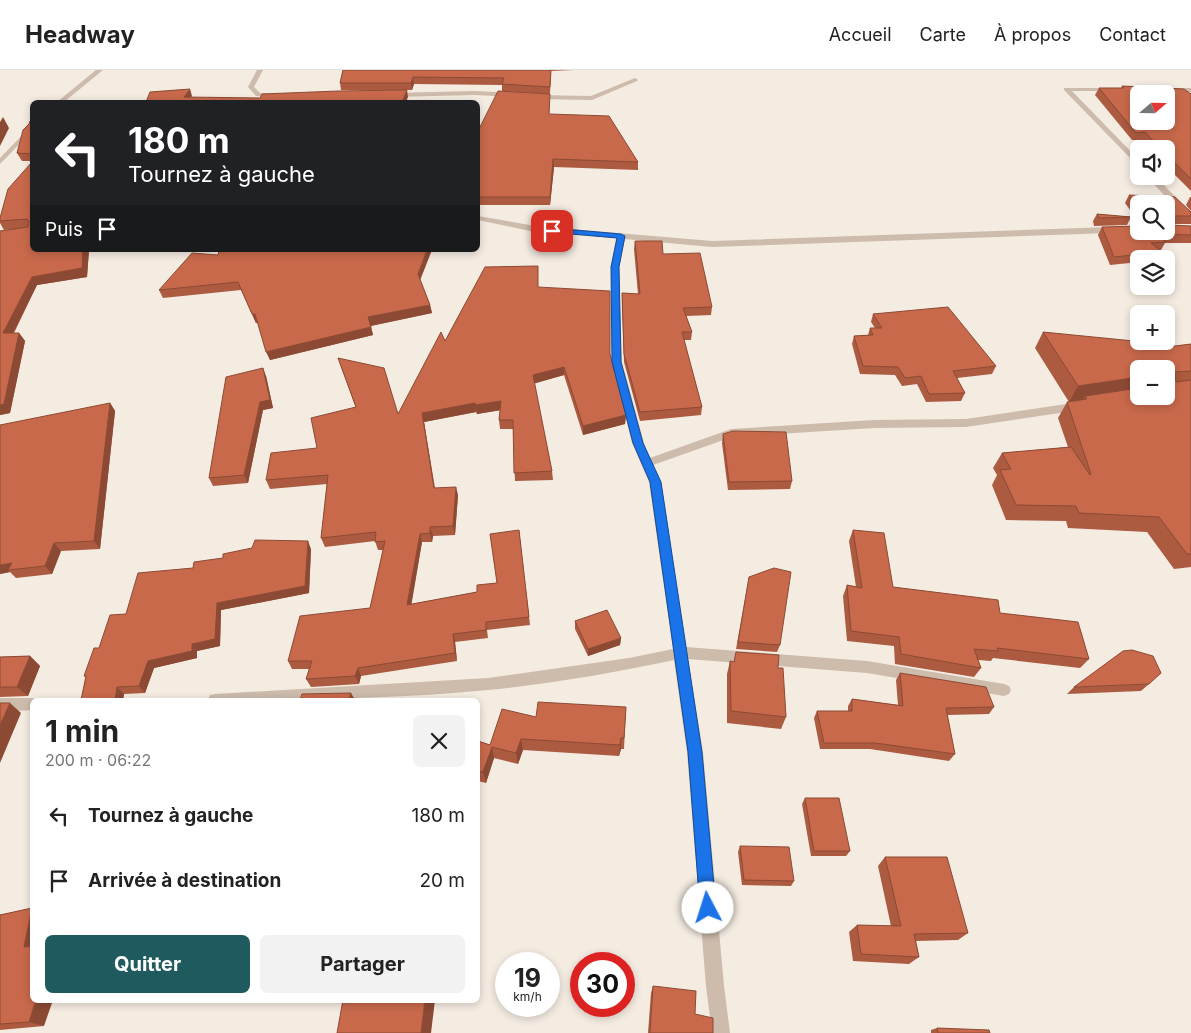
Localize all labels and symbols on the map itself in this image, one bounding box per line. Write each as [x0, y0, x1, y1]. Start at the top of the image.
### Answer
north arrow [1130, 85, 1175, 130]
pin [531, 210, 573, 252]
position arrow [681, 881, 733, 933]
speed limit sign: 30 [570, 952, 635, 1017]

